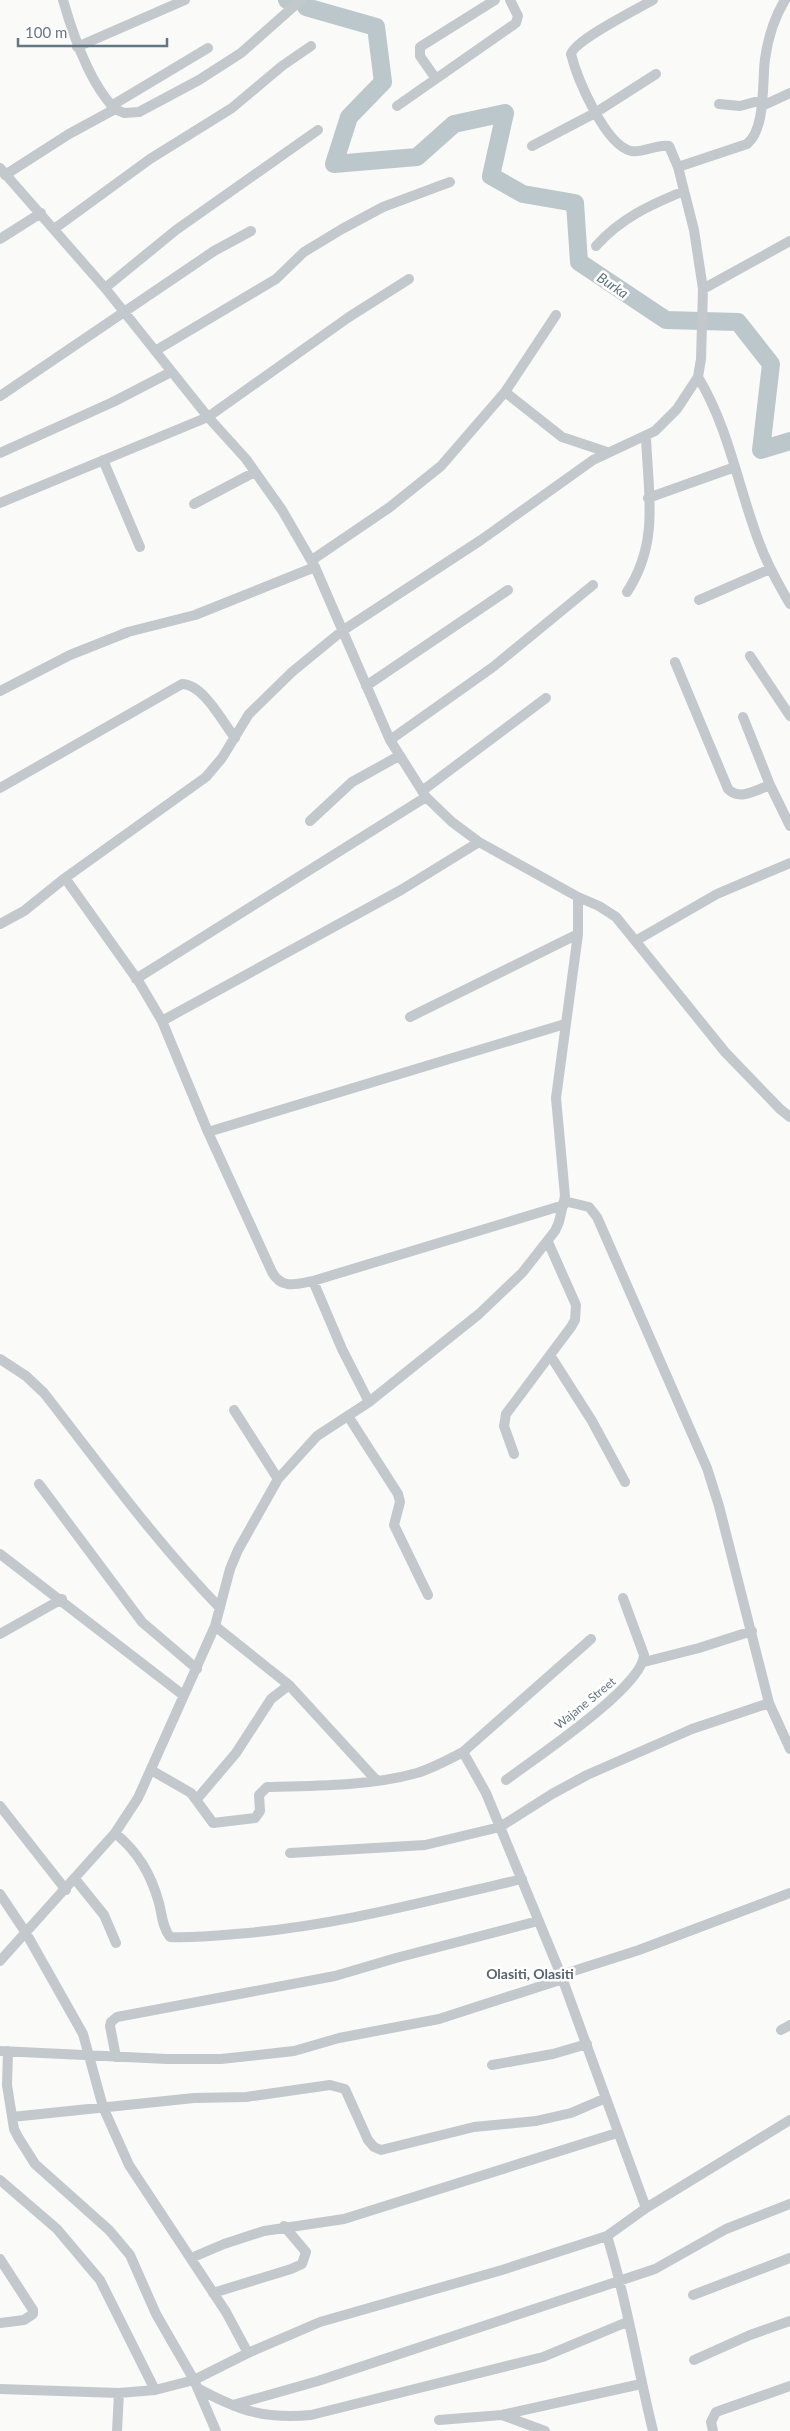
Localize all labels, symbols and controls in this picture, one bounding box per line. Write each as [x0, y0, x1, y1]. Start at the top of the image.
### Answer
scale bar [18, 15, 166, 47]
text: 100 m [25, 23, 67, 41]
water label: Burka [594, 268, 632, 302]
street label: Wajane Street [551, 1673, 619, 1732]
district label: Olasiti, Olasiti [486, 1965, 574, 1982]

